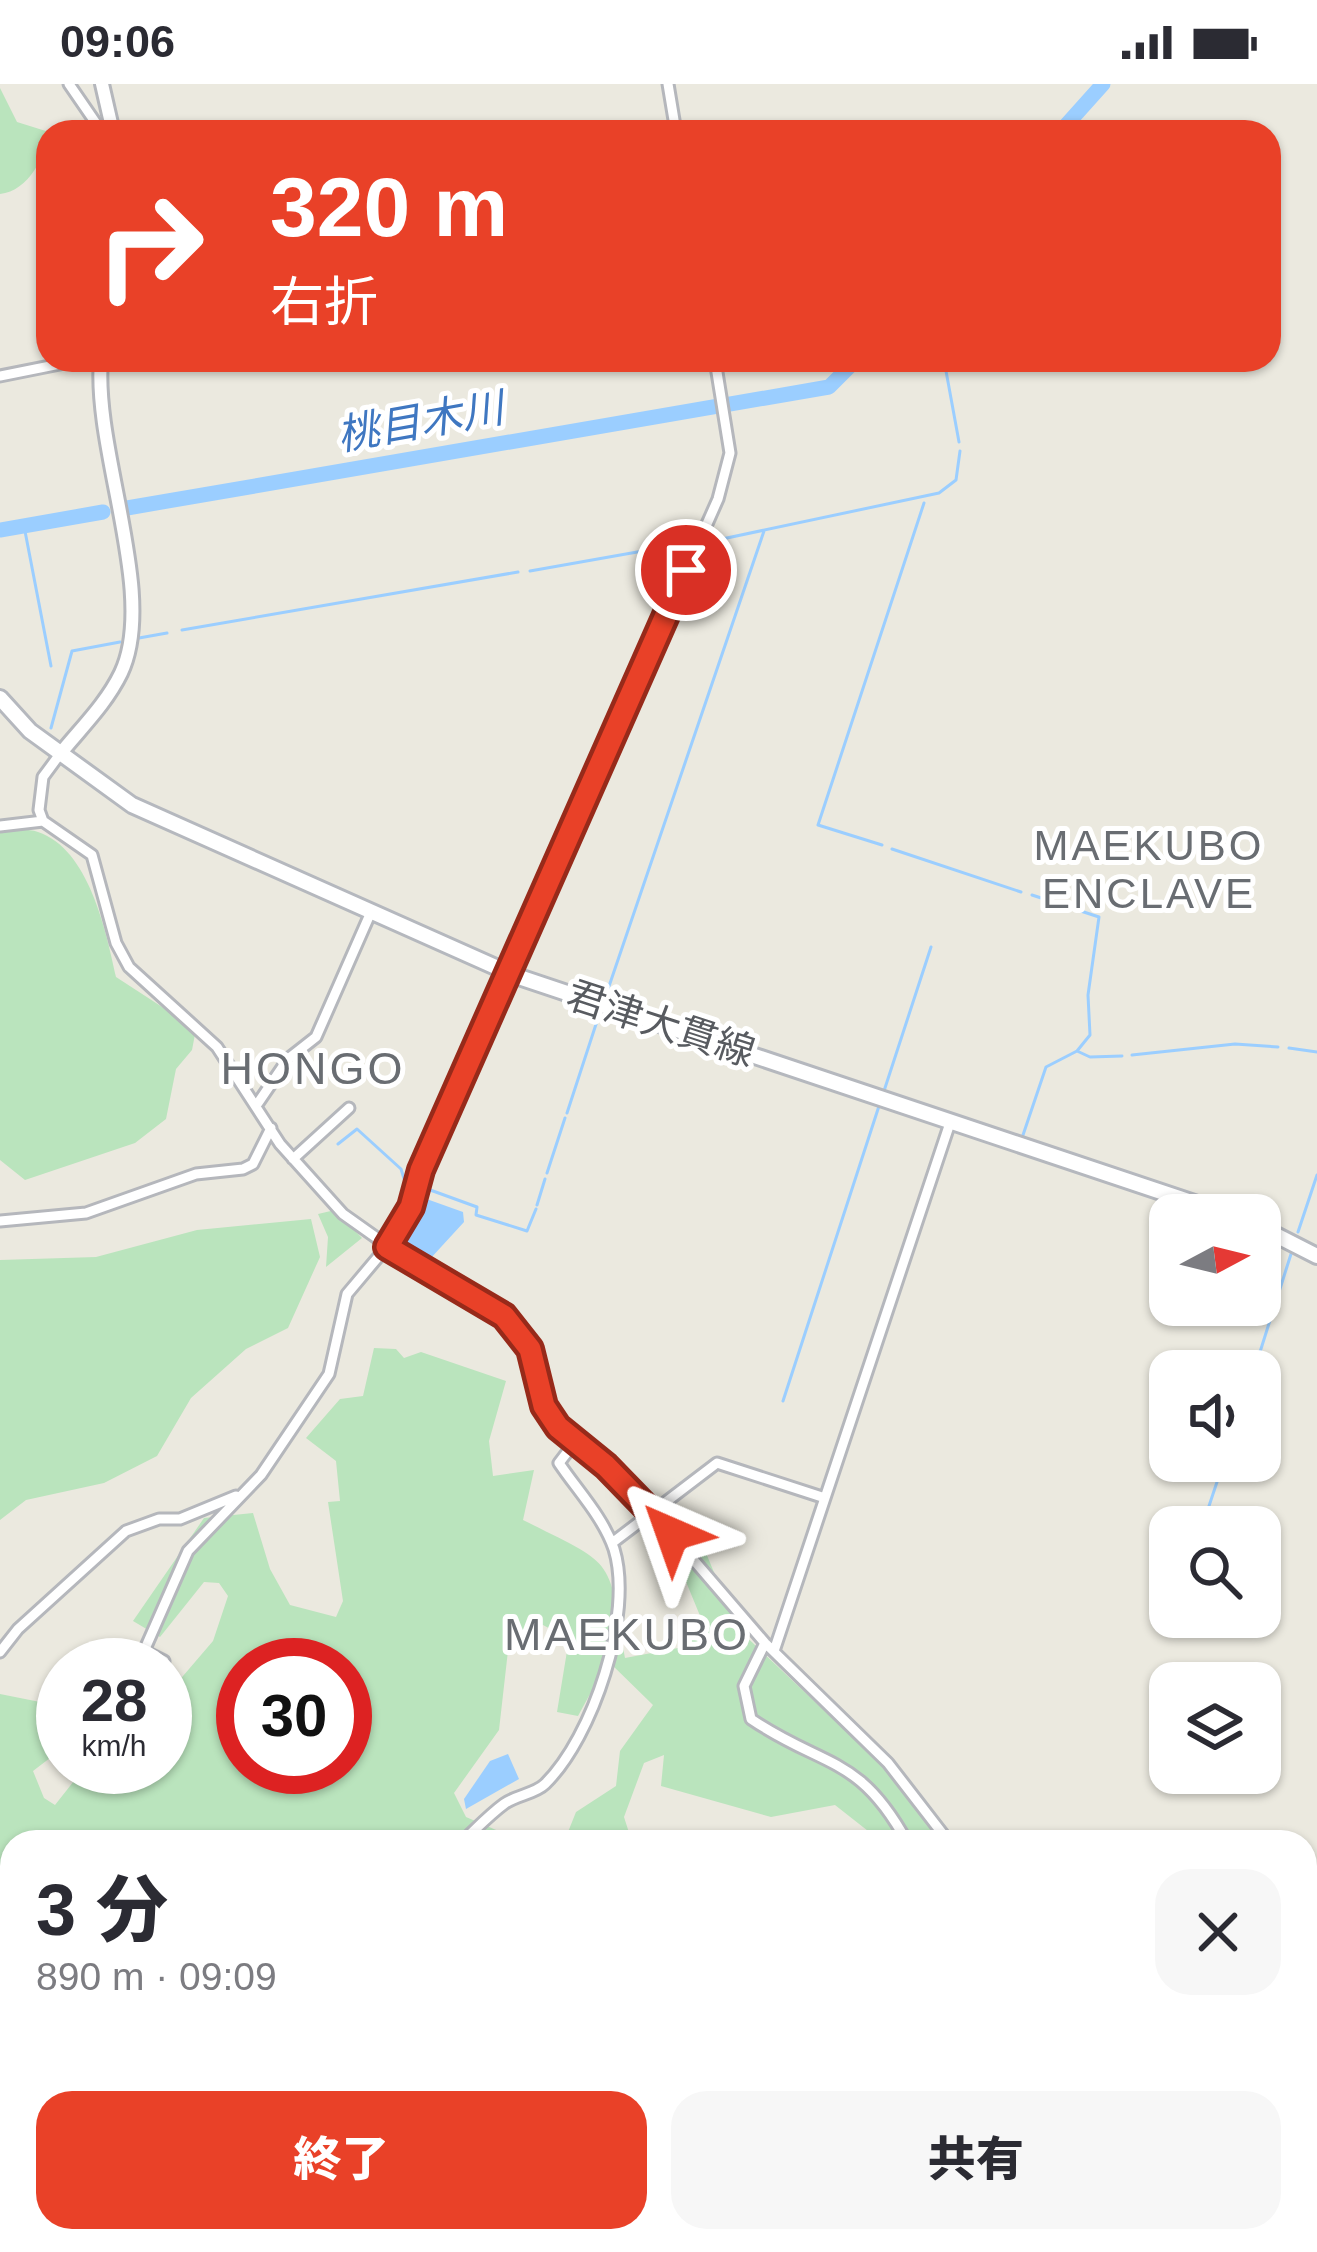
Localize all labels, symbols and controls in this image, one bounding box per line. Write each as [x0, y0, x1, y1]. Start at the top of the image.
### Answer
text: 09:06 [60, 16, 175, 67]
text: 320 m [270, 160, 508, 254]
icon: right [72, 168, 228, 324]
text: 右折 [270, 272, 378, 332]
water label: 桃目木川 [333, 383, 511, 459]
pin [635, 519, 737, 621]
icon: arrive [653, 537, 719, 603]
district label: MAEKUBO ENCLAVE [1033, 822, 1265, 917]
street label: 君津大貫線 [561, 973, 760, 1074]
district label: HONGO [220, 1043, 406, 1094]
north arrow [1149, 1194, 1281, 1326]
map controls [1149, 1194, 1281, 1794]
button: sound [1149, 1350, 1281, 1482]
position arrow [609, 1471, 735, 1597]
button: search [1149, 1506, 1281, 1638]
district label: MAEKUBO [504, 1609, 750, 1660]
speed limit sign: 30 [216, 1638, 372, 1794]
button: layers [1149, 1662, 1281, 1794]
text: 28 [81, 1667, 147, 1734]
text: km/h [81, 1729, 147, 1762]
button: close [1155, 1869, 1281, 1995]
text: 3 分 [36, 1870, 168, 1950]
text: 890 m · 09:09 [36, 1955, 277, 1998]
button: 終了 [36, 2091, 647, 2229]
button: 共有 [671, 2091, 1281, 2229]

